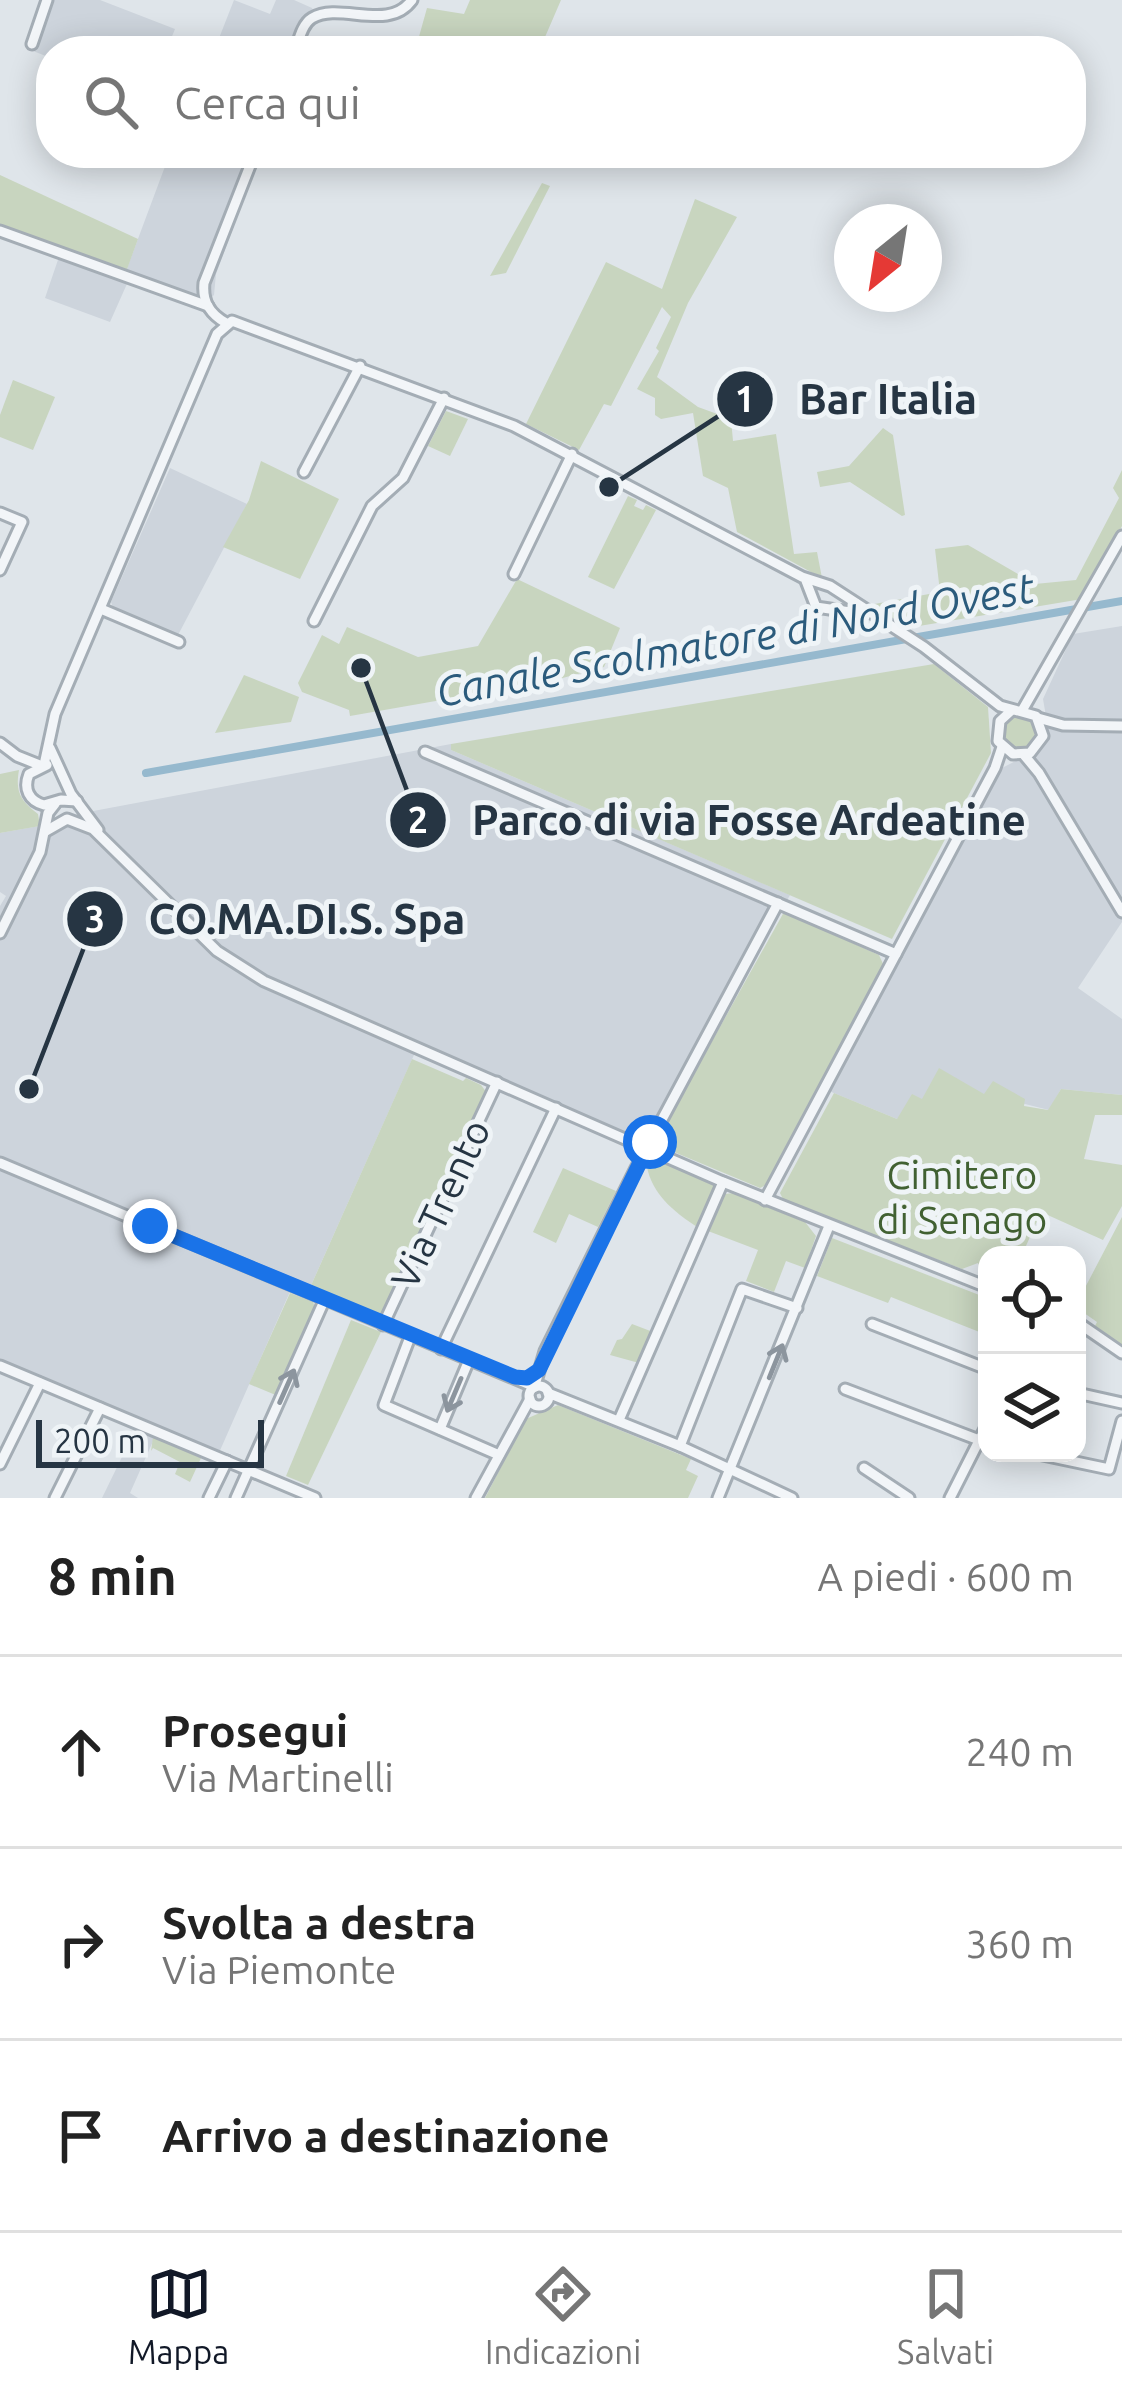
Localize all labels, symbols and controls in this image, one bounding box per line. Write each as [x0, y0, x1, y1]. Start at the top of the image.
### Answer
search box [36, 36, 1086, 168]
icon: search [78, 69, 144, 135]
text: Cerca qui [174, 77, 361, 128]
north arrow [834, 204, 942, 312]
callout: Bar Italia [715, 360, 1001, 438]
text: Bar Italia [799, 375, 977, 422]
text: 1 [735, 378, 755, 419]
water label: Canale Scolmatore di Nord Ovest [432, 563, 1038, 715]
callout: Parco di via Fosse Ardeatine [388, 781, 1050, 859]
text: Parco di via Fosse Ardeatine [472, 796, 1026, 843]
text: 2 [408, 799, 428, 840]
callout: CO.MA.DI.S. Spa [65, 880, 490, 958]
text: CO.MA.DI.S. Spa [149, 895, 465, 942]
text: 3 [85, 898, 105, 939]
street label: Via Trento [382, 1113, 498, 1295]
route start [623, 1115, 677, 1169]
park label: Cimitero di Senago [877, 1153, 1047, 1241]
route end [123, 1199, 177, 1253]
map controls [978, 1246, 1086, 1462]
button: locate [978, 1246, 1086, 1354]
one-way arrow [766, 1343, 788, 1380]
button: layers [978, 1354, 1086, 1462]
one-way arrow [277, 1369, 299, 1405]
one-way arrow [442, 1375, 463, 1412]
scale bar [36, 1414, 264, 1467]
text: 200 m [54, 1422, 146, 1459]
text: 8 min [48, 1547, 177, 1605]
text: A piedi · 600 m [818, 1555, 1074, 1598]
text: Prosegui [162, 1705, 348, 1756]
icon: ahead [48, 1719, 114, 1785]
text: 240 m [965, 1730, 1074, 1773]
text: Via Martinelli [162, 1756, 394, 1799]
text: Svolta a destra [162, 1897, 476, 1948]
icon: right [48, 1911, 114, 1977]
text: 360 m [965, 1922, 1074, 1965]
text: Via Piemonte [162, 1948, 396, 1991]
icon: arrive [48, 2103, 114, 2169]
text: Arrivo a destinazione [162, 2110, 610, 2161]
tab: Mappa [128, 2261, 229, 2370]
tab: Indicazioni [485, 2261, 641, 2370]
tab: Salvati [897, 2261, 994, 2370]

